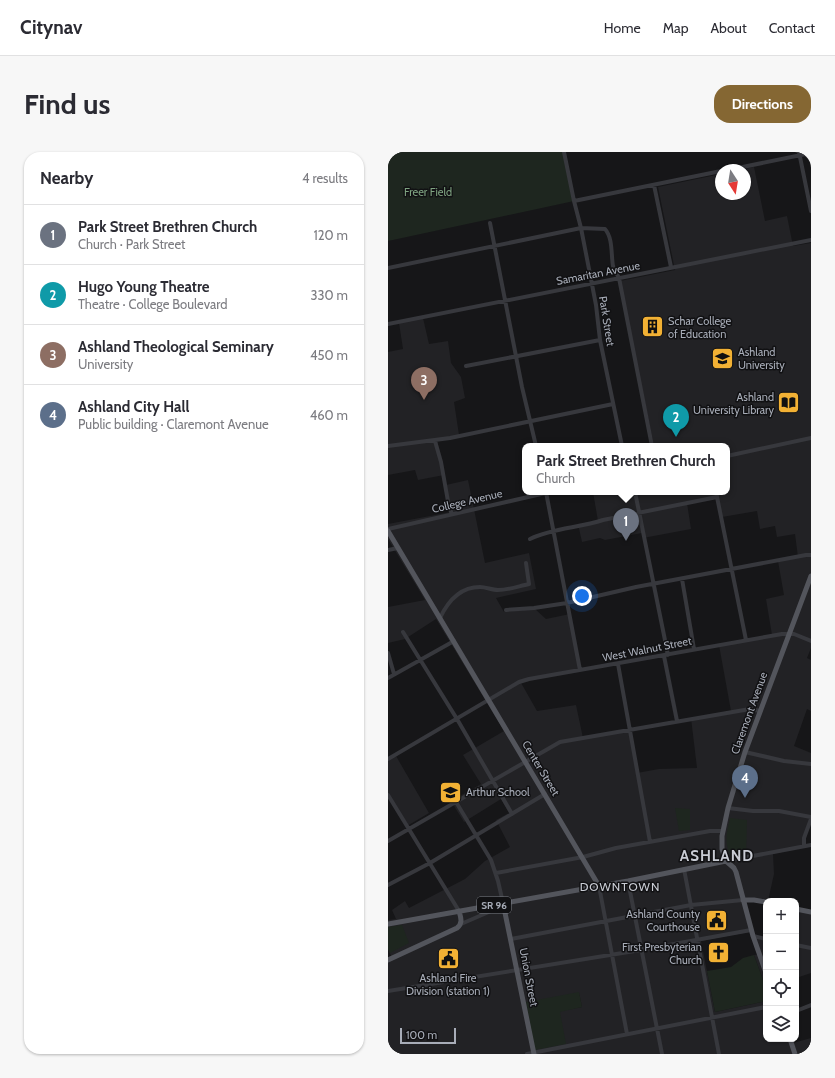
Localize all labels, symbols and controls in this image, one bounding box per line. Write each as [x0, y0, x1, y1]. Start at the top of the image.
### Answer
text: Citynav [20, 16, 82, 39]
text: Home [604, 19, 641, 37]
text: Map [663, 19, 688, 37]
text: About [710, 19, 747, 37]
text: Contact [769, 19, 815, 37]
button: Directions [714, 85, 811, 123]
text: Find us [24, 87, 110, 121]
north arrow [715, 164, 751, 200]
text: Nearby [40, 168, 93, 188]
text: 4 results [302, 170, 348, 186]
park label: Freer Field [404, 185, 452, 199]
text: Park Street Brethren Church [78, 218, 257, 236]
text: 1 [51, 227, 55, 243]
text: 120 m [314, 227, 348, 243]
text: Church · Park Street [78, 236, 185, 252]
street label: Samaritan Avenue [555, 258, 641, 288]
text: Hugo Young Theatre [78, 278, 210, 296]
text: 2 [50, 287, 56, 303]
text: 330 m [311, 287, 348, 303]
street label: Park Street [596, 295, 618, 347]
text: Theatre · College Boulevard [78, 296, 227, 312]
building icon: Schar College of Education [639, 314, 665, 340]
place label: Schar College of Education [668, 314, 732, 341]
text: Ashland Theological Seminary [78, 338, 274, 356]
school or university icon: Ashland University [710, 345, 736, 371]
place label: Ashland University [738, 345, 785, 372]
text: 3 [49, 347, 57, 363]
text: 450 m [310, 347, 348, 363]
text: University [78, 356, 133, 372]
pin: 3 [411, 367, 437, 400]
place label: Ashland University Library [693, 390, 774, 417]
library icon: Ashland University Library [776, 390, 802, 416]
text: Ashland City Hall [78, 398, 189, 416]
pin: 2 [663, 404, 689, 437]
text: 4 [49, 407, 57, 423]
text: 460 m [310, 407, 348, 423]
text: Public building · Claremont Avenue [78, 416, 269, 432]
popup [522, 443, 730, 495]
text: Park Street Brethren Church [536, 452, 716, 470]
text: Church [536, 470, 575, 486]
street label: College Avenue [430, 486, 504, 516]
pin: 1 [613, 508, 639, 541]
your location [572, 586, 592, 606]
street label: West Walnut Street [601, 633, 693, 665]
street label: Claremont Avenue [728, 670, 770, 756]
street label: Center Street [519, 738, 563, 798]
pin: 4 [732, 765, 758, 798]
school or university icon: Arthur School [437, 779, 463, 805]
place label: Arthur School [466, 785, 530, 799]
district label: ASHLAND [680, 847, 754, 865]
district label: DOWNTOWN [580, 879, 660, 894]
road number: SR 96 [477, 897, 511, 913]
map controls [763, 898, 799, 1042]
button: + [763, 898, 799, 934]
place label: Ashland County Courthouse [626, 907, 700, 934]
public building icon: Ashland County Courthouse [703, 907, 729, 933]
button: − [763, 934, 799, 970]
place label: First Presbyterian Church [622, 940, 702, 967]
church icon: First Presbyterian Church [705, 940, 731, 966]
public building icon: Ashland Fire Division (station 1) [435, 945, 461, 971]
street label: Union Street [516, 947, 542, 1008]
button: locate [763, 970, 799, 1006]
place label: Ashland Fire Division (station 1) [406, 971, 490, 998]
button: layers [763, 1006, 799, 1042]
scale bar [400, 1026, 456, 1045]
text: 100 m [406, 1028, 437, 1042]

